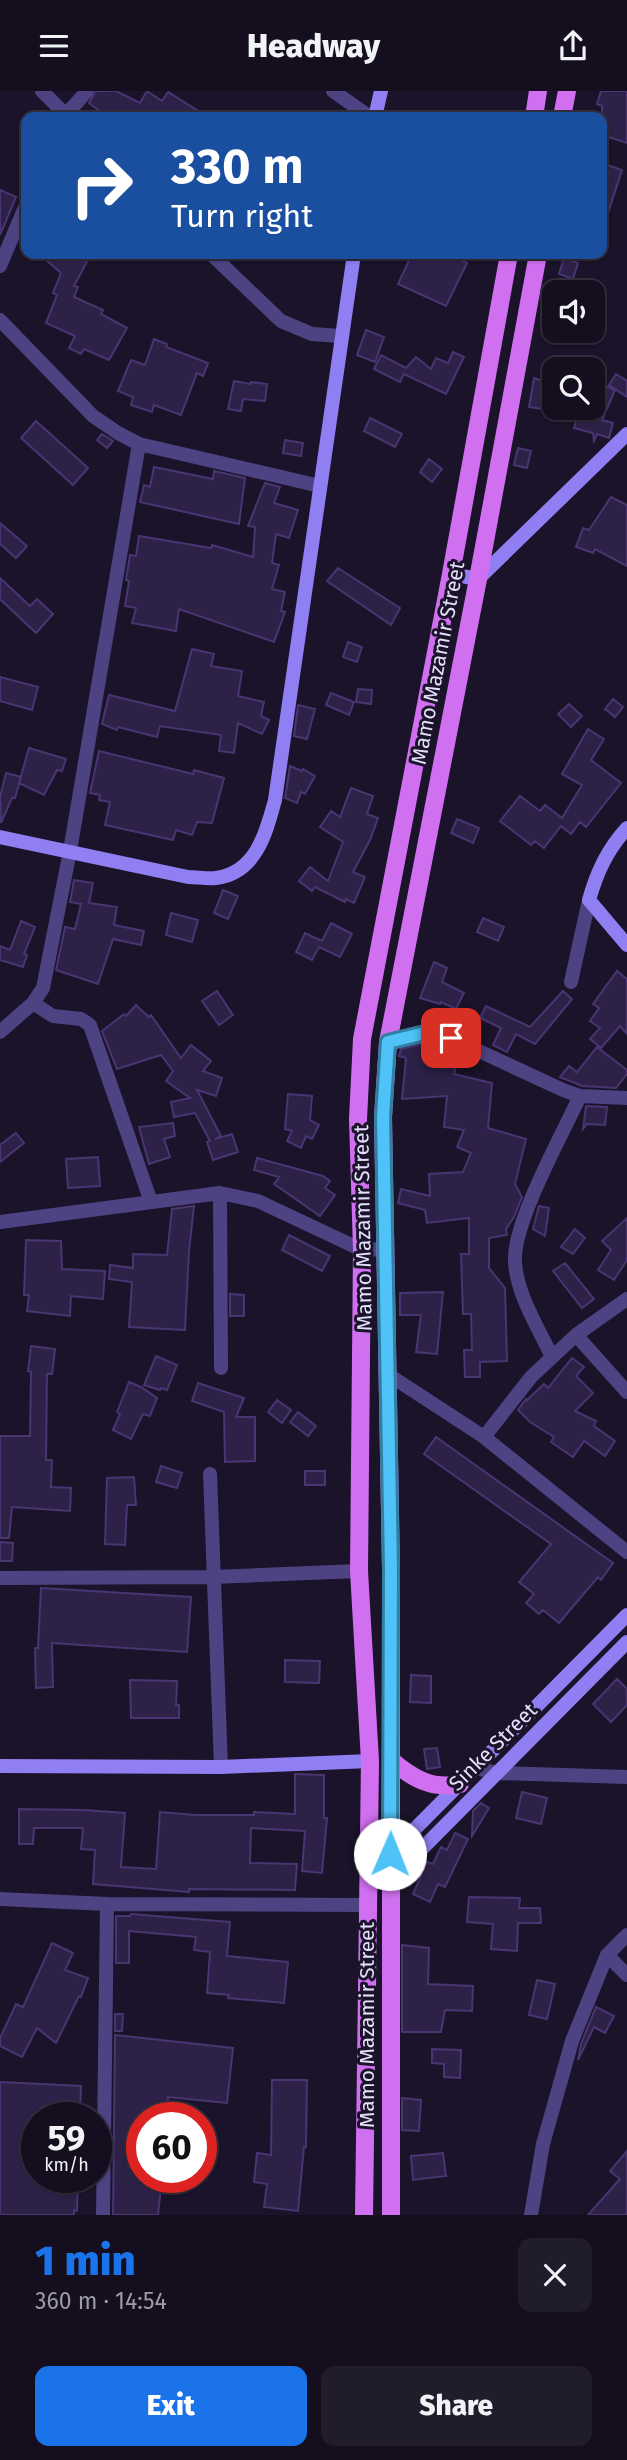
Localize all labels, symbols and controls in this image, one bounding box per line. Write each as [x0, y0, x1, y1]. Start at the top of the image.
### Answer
icon: menu [35, 27, 73, 65]
text: Headway [247, 27, 380, 65]
icon: share [554, 27, 592, 65]
text: 330 m [171, 137, 304, 196]
icon: right [56, 140, 147, 231]
text: Turn right [171, 197, 313, 235]
map controls [542, 280, 605, 420]
button: sound [542, 280, 605, 343]
button: search [542, 357, 605, 420]
street label: Mamo Mazamir Street [406, 559, 471, 767]
pin [421, 1008, 481, 1068]
icon: arrive [432, 1019, 470, 1057]
street label: Mamo Mazamir Street [348, 1124, 378, 1331]
street label: Sinke Street [443, 1697, 543, 1797]
position arrow [353, 1817, 427, 1891]
street label: Mamo Mazamir Street [354, 1921, 380, 2128]
speed limit sign: 60 [126, 2102, 217, 2193]
text: 59 [48, 2117, 85, 2159]
text: km/h [44, 2154, 89, 2176]
text: 1 min [35, 2236, 136, 2286]
button: close [518, 2238, 592, 2312]
text: 360 m · 14:54 [35, 2287, 167, 2315]
button: Exit [35, 2366, 307, 2446]
button: Share [321, 2366, 592, 2446]

